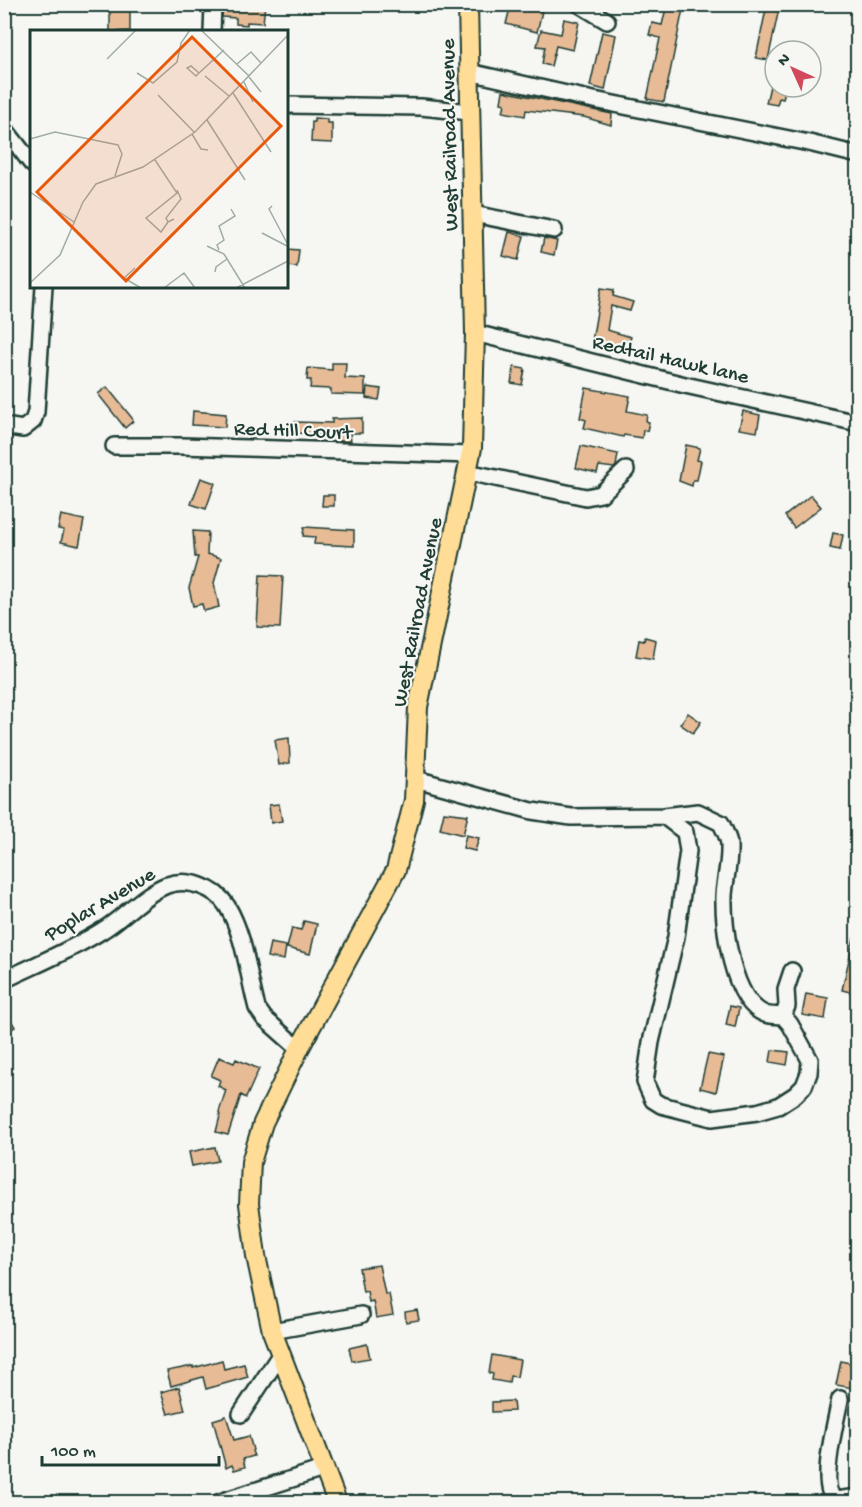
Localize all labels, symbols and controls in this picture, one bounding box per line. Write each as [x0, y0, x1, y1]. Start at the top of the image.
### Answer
inset map [30, 30, 288, 288]
street label: West Railroad Avenue [437, 37, 466, 231]
north arrow [763, 39, 823, 99]
text: N [774, 50, 796, 71]
street label: Redtail Hawk lane [590, 331, 752, 392]
street label: Red Hill Court [233, 418, 355, 447]
street label: West Railroad Avenue [389, 515, 450, 709]
street label: Poplar Avenue [40, 863, 162, 949]
scale bar [42, 1429, 219, 1467]
text: 100 m [50, 1442, 96, 1463]

